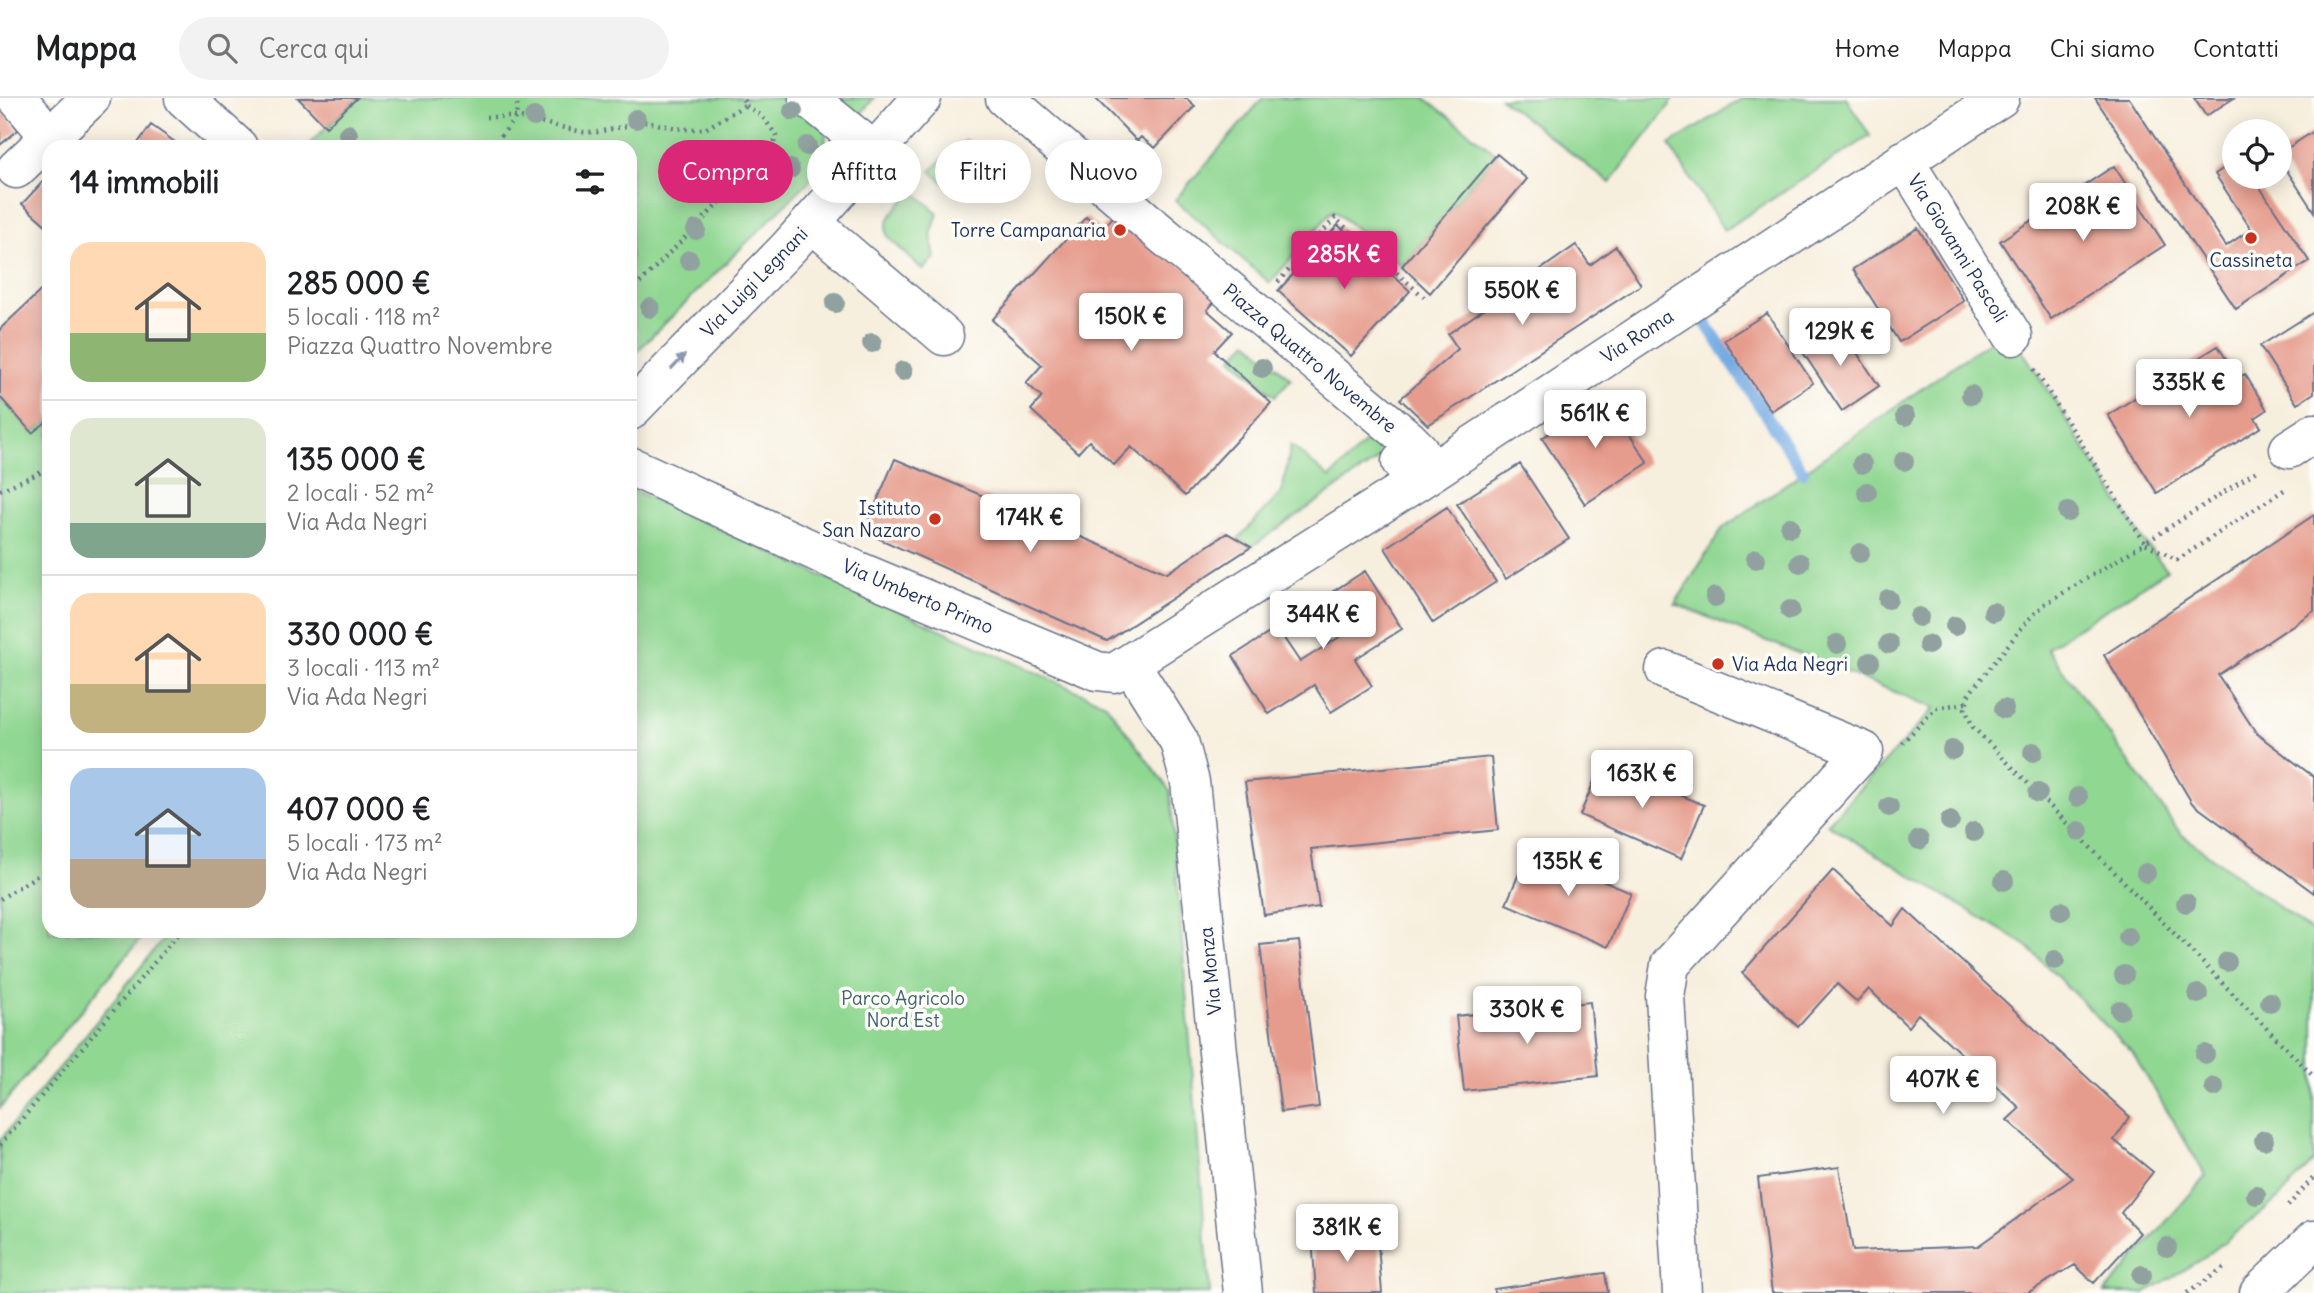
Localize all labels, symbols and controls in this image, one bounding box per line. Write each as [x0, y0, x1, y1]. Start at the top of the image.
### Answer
search box [179, 17, 669, 80]
text: Mappa [35, 27, 137, 69]
icon: search [203, 29, 241, 67]
text: Cerca qui [259, 32, 369, 65]
text: Home [1835, 33, 1900, 63]
text: Mappa [1938, 33, 2012, 63]
text: Chi siamo [2050, 33, 2155, 63]
text: Contatti [2193, 33, 2279, 63]
map controls [2222, 119, 2292, 189]
button: locate [2222, 119, 2292, 189]
chip: Compra [658, 140, 793, 203]
chip: Affitta [807, 140, 921, 203]
chip: Filtri [935, 140, 1031, 203]
chip: Nuovo [1045, 140, 1162, 203]
text: 14 immobili [70, 163, 219, 201]
icon: filters [571, 163, 609, 201]
street label: Via Giovanni Pascoli [1903, 170, 2013, 326]
pin: 208K € [2026, 184, 2140, 243]
text: 208K € [2045, 191, 2121, 220]
place label: Torre Campanaria [951, 218, 1106, 242]
street label: Via Luigi Legnani [695, 222, 813, 342]
marker: Torre Campanaria [1112, 222, 1128, 238]
marker: Cassineta [2243, 230, 2259, 246]
pin: 285K € [1287, 232, 1401, 291]
text: 285K € [1307, 239, 1381, 268]
place label: Cassineta [2209, 248, 2293, 272]
text: 285 000 € [287, 264, 431, 302]
pin: 550K € [1465, 268, 1579, 327]
icon: home [126, 270, 210, 354]
text: 550K € [1484, 275, 1560, 304]
street label: Piazza Quattro Novembre [1218, 278, 1402, 438]
pin: 150K € [1074, 294, 1188, 353]
text: 150K € [1095, 301, 1167, 330]
text: 5 locali · 118 m² [287, 302, 441, 331]
street label: Via Roma [1596, 304, 1678, 368]
pin: 129K € [1783, 308, 1897, 368]
text: 129K € [1805, 316, 1875, 345]
text: Piazza Quattro Novembre [287, 331, 553, 360]
one-way arrow [669, 354, 685, 371]
pin: 335K € [2132, 360, 2246, 419]
text: 335K € [2152, 367, 2226, 396]
pin: 561K € [1538, 390, 1652, 450]
text: 561K € [1560, 398, 1630, 427]
text: 135 000 € [287, 440, 426, 478]
icon: home [126, 446, 210, 530]
text: 2 locali · 52 m² [287, 478, 434, 507]
pin: 174K € [973, 494, 1087, 554]
place label: Istituto San Nazaro [822, 496, 921, 542]
text: 174K € [996, 502, 1064, 531]
text: Via Ada Negri [287, 507, 428, 536]
marker: Istituto San Nazaro [927, 511, 943, 527]
street label: Via Umberto Primo [839, 553, 997, 639]
pin: 344K € [1266, 592, 1380, 651]
text: 344K € [1286, 599, 1360, 628]
text: 330 000 € [287, 615, 434, 653]
icon: home [126, 621, 210, 705]
place label: Via Ada Negri [1732, 652, 1848, 676]
text: 3 locali · 113 m² [287, 653, 440, 682]
marker: Via Ada Negri [1710, 656, 1726, 672]
text: Via Ada Negri [287, 682, 428, 711]
pin: 163K € [1585, 750, 1699, 810]
text: 163K € [1607, 758, 1677, 787]
text: 407 000 € [287, 790, 431, 828]
icon: home [126, 796, 210, 880]
text: 5 locali · 173 m² [287, 828, 443, 857]
pin: 135K € [1511, 838, 1625, 898]
text: 135K € [1533, 846, 1603, 875]
text: Via Ada Negri [287, 857, 428, 886]
street label: Via Monza [1193, 926, 1227, 1016]
park label: Parco Agricolo Nord Est [841, 986, 965, 1032]
pin: 330K € [1470, 986, 1584, 1046]
text: 330K € [1489, 994, 1565, 1023]
pin: 407K € [1886, 1056, 2000, 1116]
text: 407K € [1906, 1064, 1980, 1093]
pin: 381K € [1290, 1204, 1404, 1264]
text: 381K € [1312, 1212, 1382, 1241]

